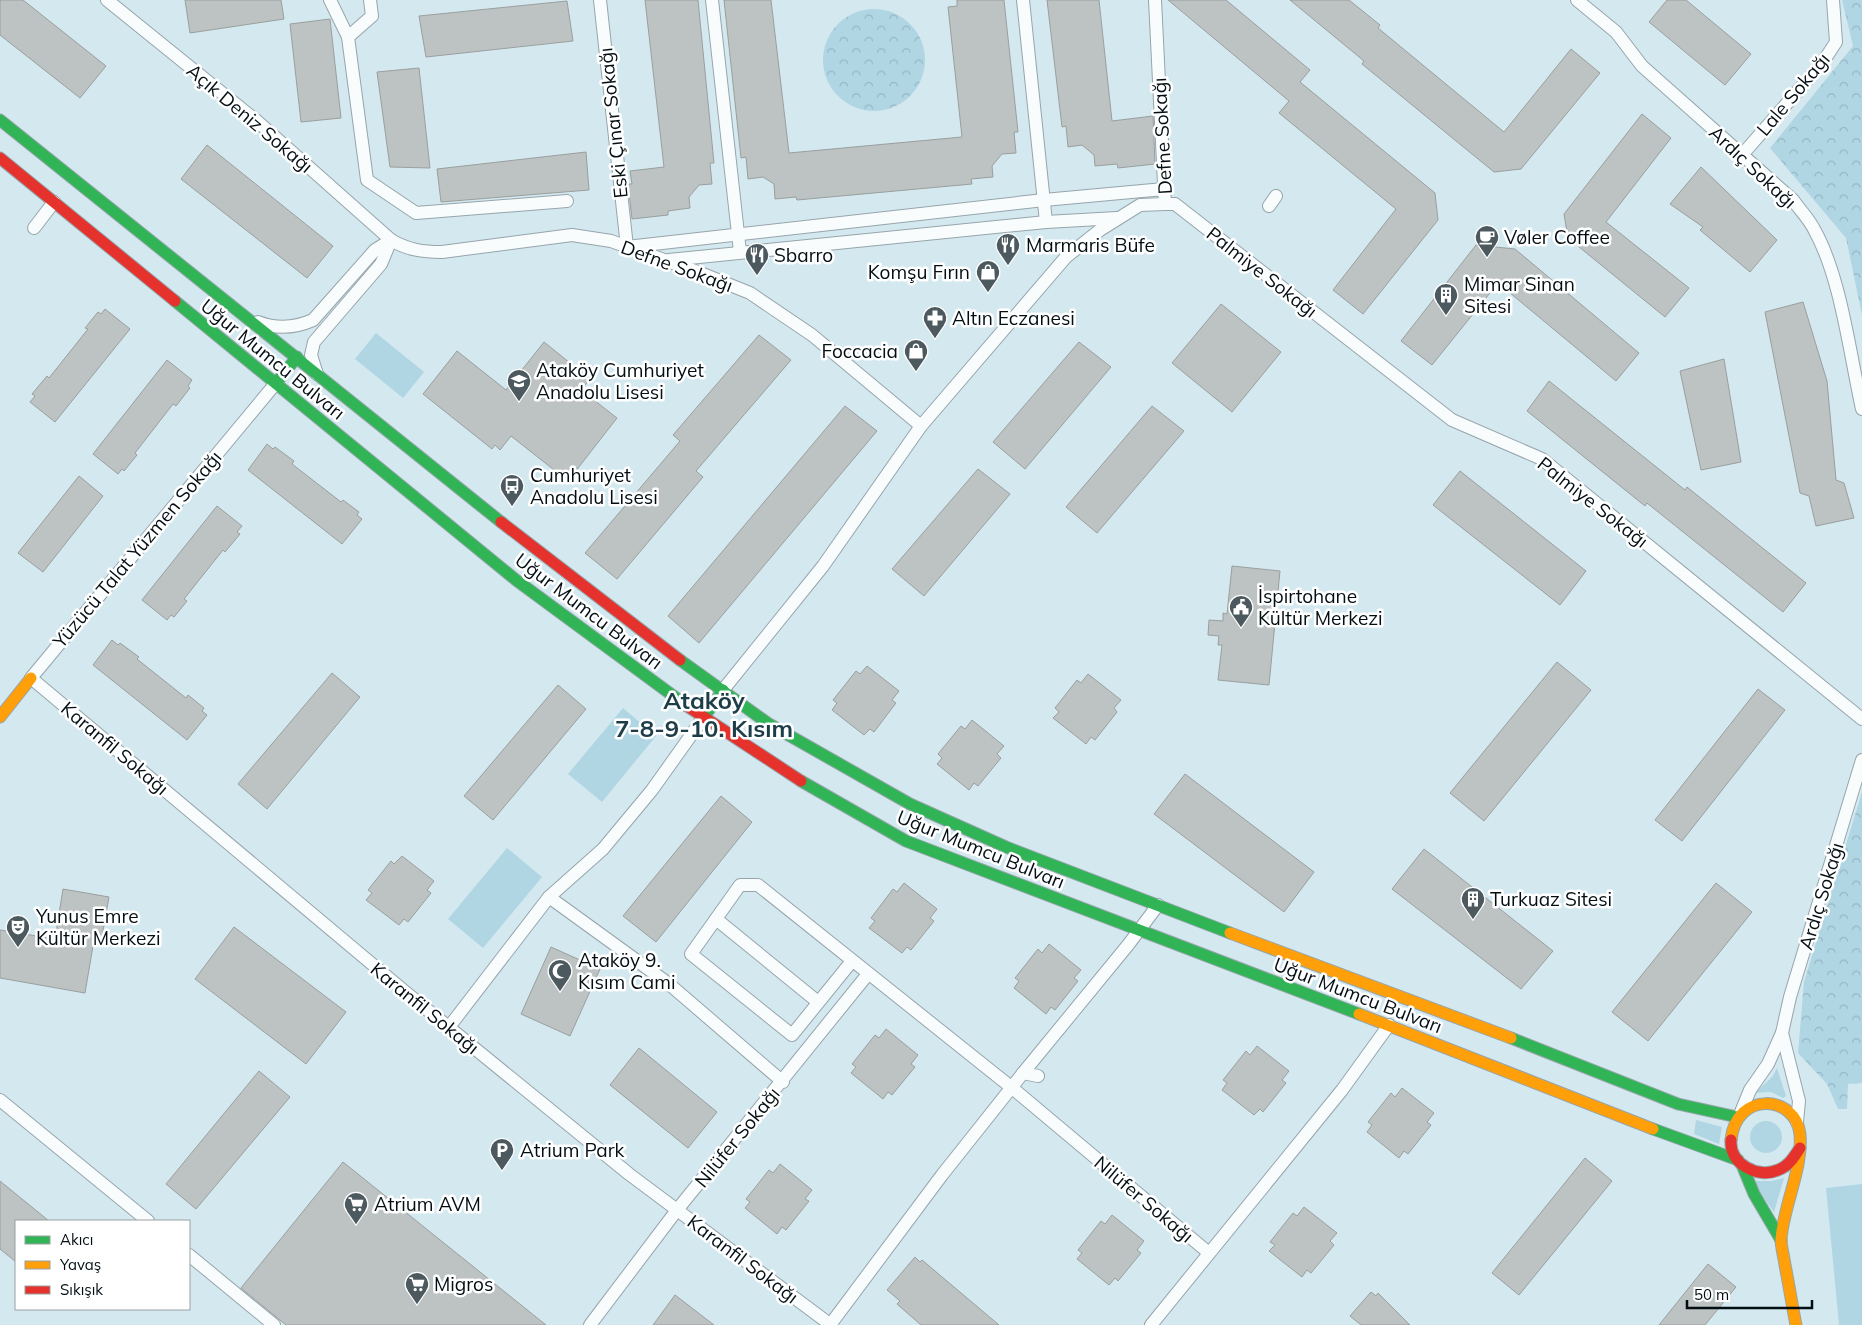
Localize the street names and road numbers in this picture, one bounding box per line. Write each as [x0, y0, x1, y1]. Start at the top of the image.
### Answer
street label: Eski Çınar Sokağı [593, 46, 633, 200]
street label: Lale Sokağı [1751, 47, 1835, 141]
street label: Açık Deniz Sokağı [182, 58, 318, 178]
street label: Defne Sokağı [1147, 77, 1177, 195]
street label: Ardıç Sokağı [1704, 120, 1802, 214]
street label: Palmiye Sokağı [1202, 221, 1322, 323]
street label: Defne Sokağı [618, 235, 736, 297]
street label: Uğur Mumcu Bulvarı [196, 293, 350, 425]
street label: Yüzücü Talat Yüzmen Sokağı [47, 446, 227, 653]
street label: Palmiye Sokağı [1533, 451, 1653, 553]
street label: Uğur Mumcu Bulvarı [510, 548, 668, 674]
street label: Karanfil Sokağı [56, 696, 174, 800]
street label: Uğur Mumcu Bulvarı [894, 804, 1068, 894]
street label: Ardıç Sokağı [1793, 840, 1849, 952]
street label: Uğur Mumcu Bulvarı [1270, 952, 1446, 1038]
street label: Karanfil Sokağı [366, 957, 484, 1059]
street label: Nilüfer Sokağı [689, 1082, 785, 1192]
street label: Nilüfer Sokağı [1089, 1150, 1199, 1248]
street label: Karanfil Sokağı [683, 1209, 803, 1309]

